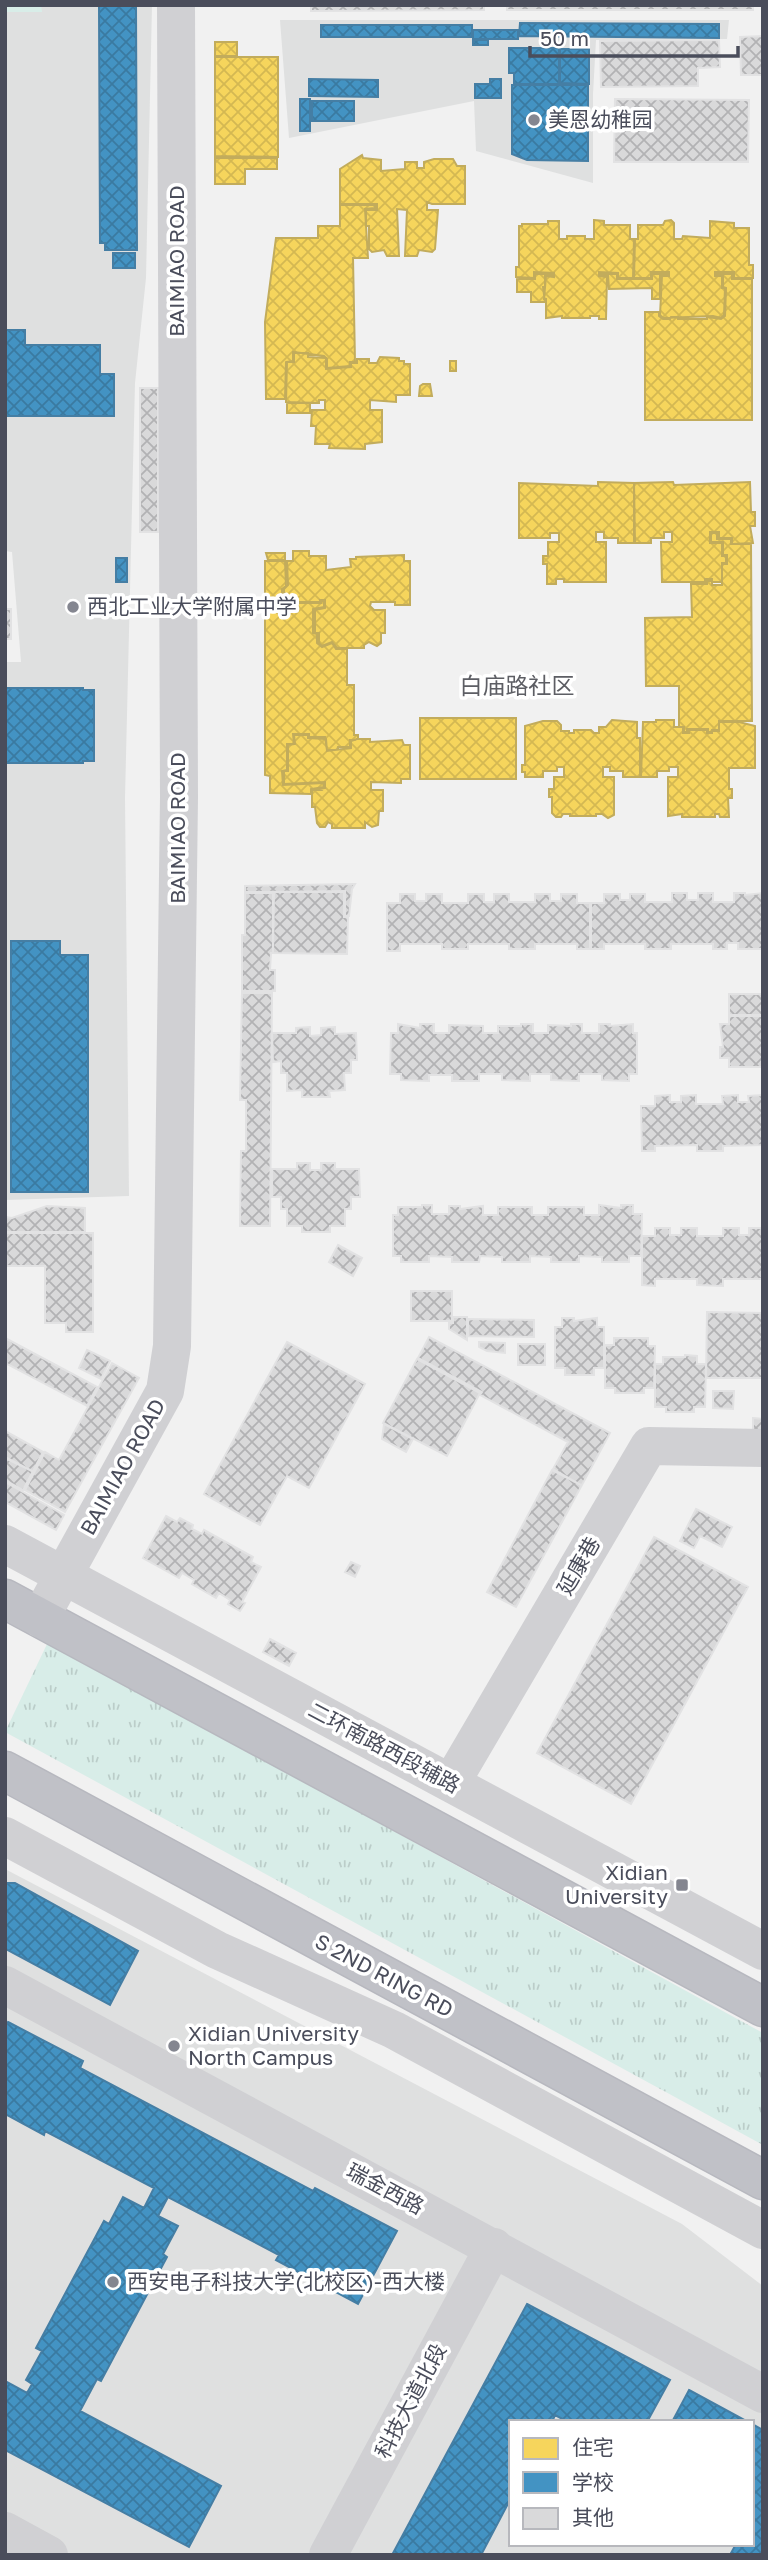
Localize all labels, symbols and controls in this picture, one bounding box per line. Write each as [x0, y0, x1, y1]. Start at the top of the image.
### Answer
scale bar [530, 14, 738, 58]
text: 50 m [540, 25, 589, 51]
place label: 美恩幼稚园 [548, 106, 653, 132]
marker: 美恩幼稚园 [526, 112, 542, 128]
street label: BAIMIAO ROAD [163, 185, 189, 337]
place label: 西北工业大学附属中学 [87, 593, 297, 619]
marker: 西北工业大学附属中学 [65, 599, 81, 615]
district label: 白庙路社区 [460, 671, 575, 699]
street label: BAIMIAO ROAD [164, 752, 190, 904]
street label: BAIMIAO ROAD [74, 1394, 170, 1539]
street label: 延康巷 [551, 1532, 605, 1599]
street label: 二环南路西段辅路 [304, 1696, 465, 1798]
place label: Xidian University [565, 1859, 668, 1909]
marker: Xidian University [674, 1877, 690, 1893]
street label: S 2ND RING RD [311, 1928, 458, 2022]
place label: Xidian University North Campus [188, 2020, 359, 2070]
marker: Xidian University North Campus [166, 2038, 182, 2054]
street label: 瑞金西路 [342, 2157, 429, 2219]
place label: 西安电子科技大学(北校区)-西大楼 [127, 2268, 445, 2294]
marker: 西安电子科技大学(北校区)-西大楼 [105, 2274, 121, 2290]
street label: 科技大道北段 [369, 2339, 451, 2462]
legend [509, 2420, 754, 2546]
text: 住宅 [572, 2434, 614, 2460]
text: 学校 [572, 2469, 614, 2495]
text: 其他 [572, 2504, 614, 2530]

